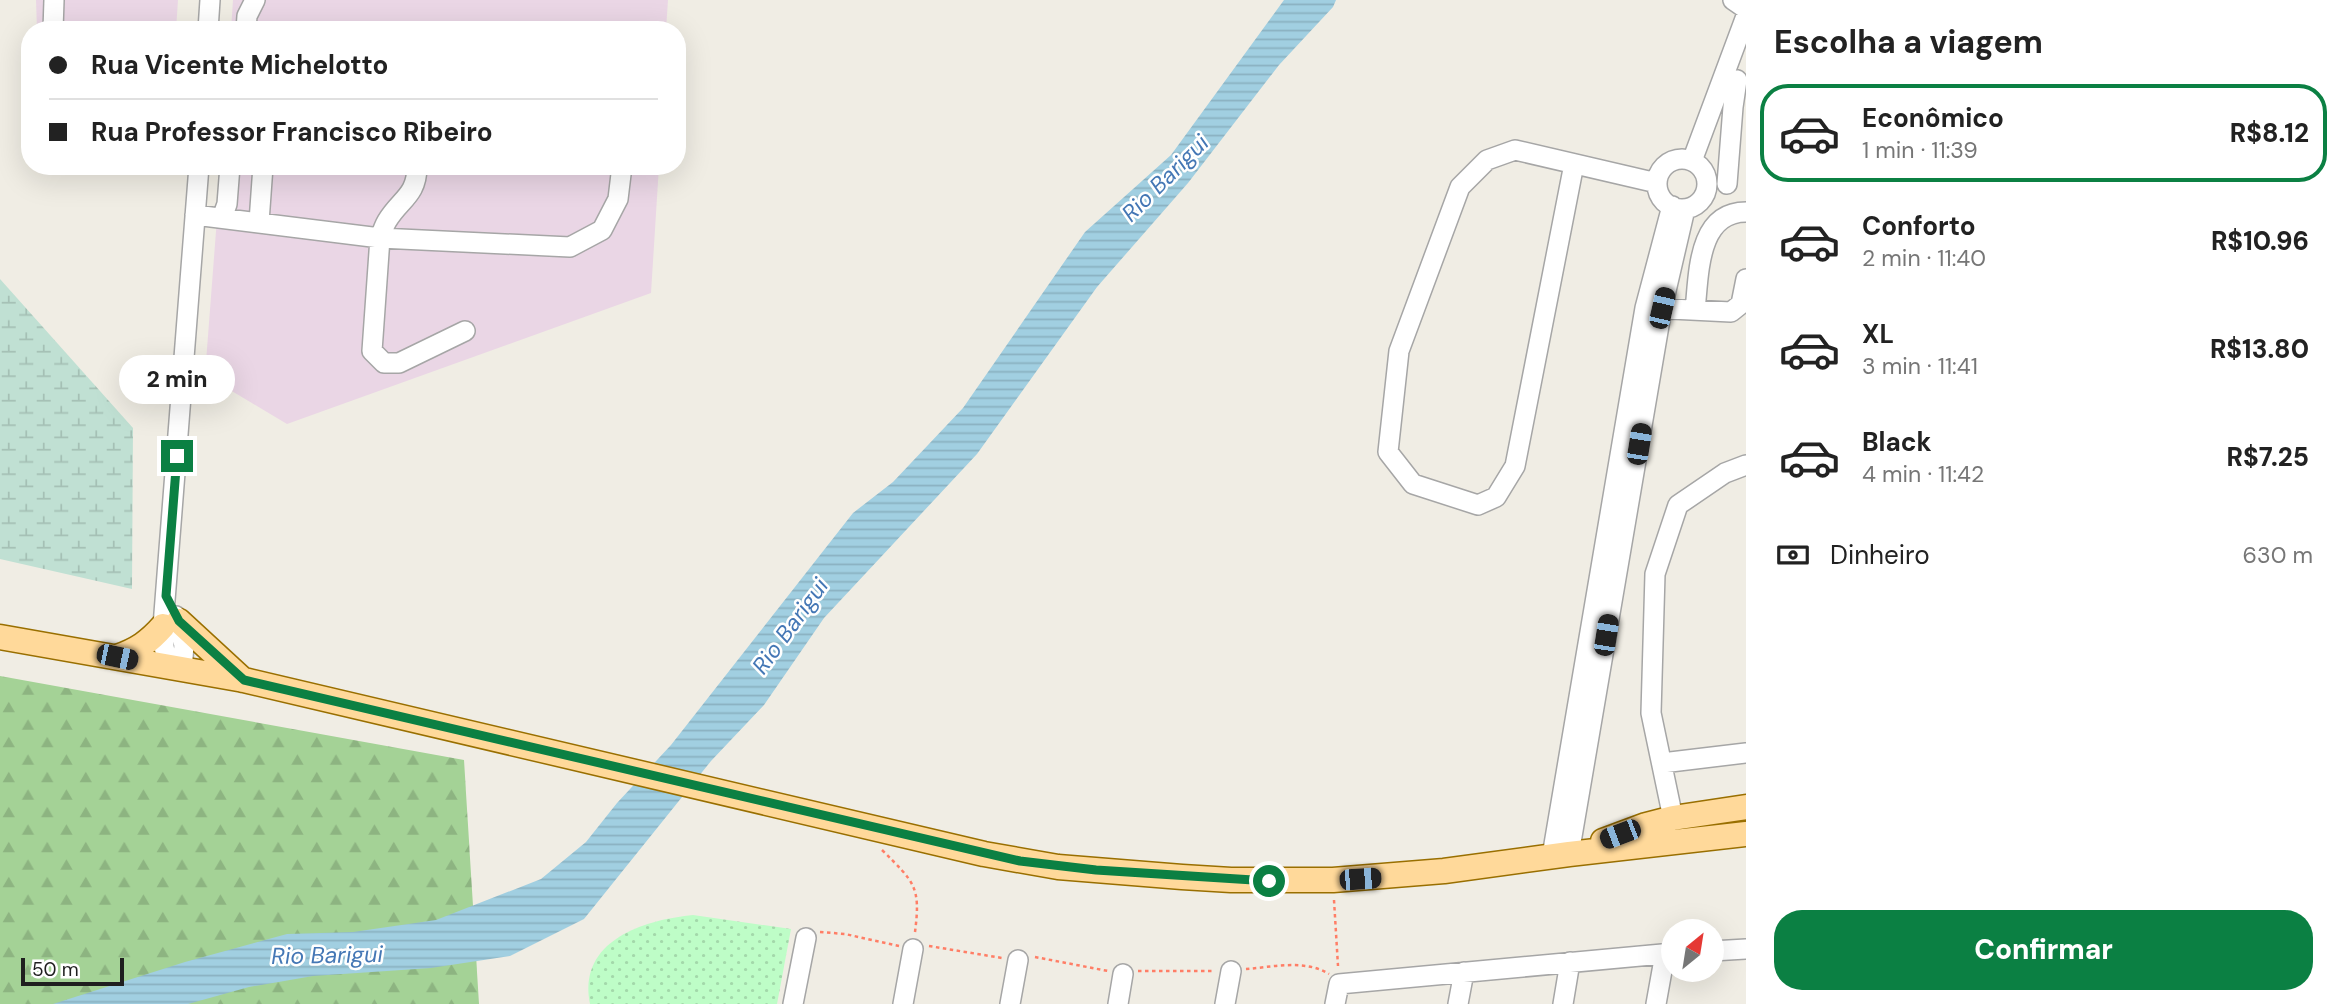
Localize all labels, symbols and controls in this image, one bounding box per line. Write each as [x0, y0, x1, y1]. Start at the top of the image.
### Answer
text: Escolha a viagem [1774, 21, 2043, 63]
text: Rua Vicente Michelotto [91, 48, 388, 82]
text: Econômico [1862, 101, 2004, 135]
icon: car [1778, 102, 1841, 165]
text: Rua Professor Francisco Ribeiro [91, 115, 493, 149]
text: R$8.12 [2230, 116, 2309, 150]
water label: Rio Barigui [1115, 128, 1215, 228]
text: 1 min · 11:39 [1862, 135, 1978, 165]
text: Conforto [1862, 209, 1976, 243]
icon: car [1778, 210, 1841, 273]
text: R$10.96 [2211, 224, 2309, 258]
text: 2 min · 11:40 [1862, 243, 1986, 273]
car [1648, 285, 1677, 331]
text: XL [1862, 317, 1894, 351]
icon: car [1778, 318, 1841, 381]
text: R$13.80 [2210, 332, 2309, 366]
text: 3 min · 11:41 [1862, 351, 1978, 381]
callout: 2 min [119, 354, 235, 404]
text: 2 min [146, 364, 208, 394]
car [1626, 422, 1653, 466]
text: Black [1862, 425, 1932, 459]
icon: car [1778, 426, 1841, 489]
route end [161, 440, 193, 472]
text: R$7.25 [2226, 440, 2309, 474]
text: 4 min · 11:42 [1862, 459, 1984, 489]
icon: cash [1774, 536, 1812, 574]
text: Dinheiro [1830, 538, 1930, 572]
text: 630 m [2243, 540, 2313, 570]
water label: Rio Barigui [745, 572, 835, 680]
car [1593, 613, 1620, 657]
car [95, 642, 140, 672]
car [1597, 817, 1644, 851]
route start [1253, 865, 1285, 897]
car [1339, 867, 1382, 891]
button: Confirmar [1774, 910, 2313, 990]
north arrow [1661, 919, 1724, 982]
map controls [1661, 919, 1724, 982]
water label: Rio Barigui [271, 939, 383, 971]
scale bar [21, 955, 124, 987]
text: 50 m [32, 957, 79, 982]

